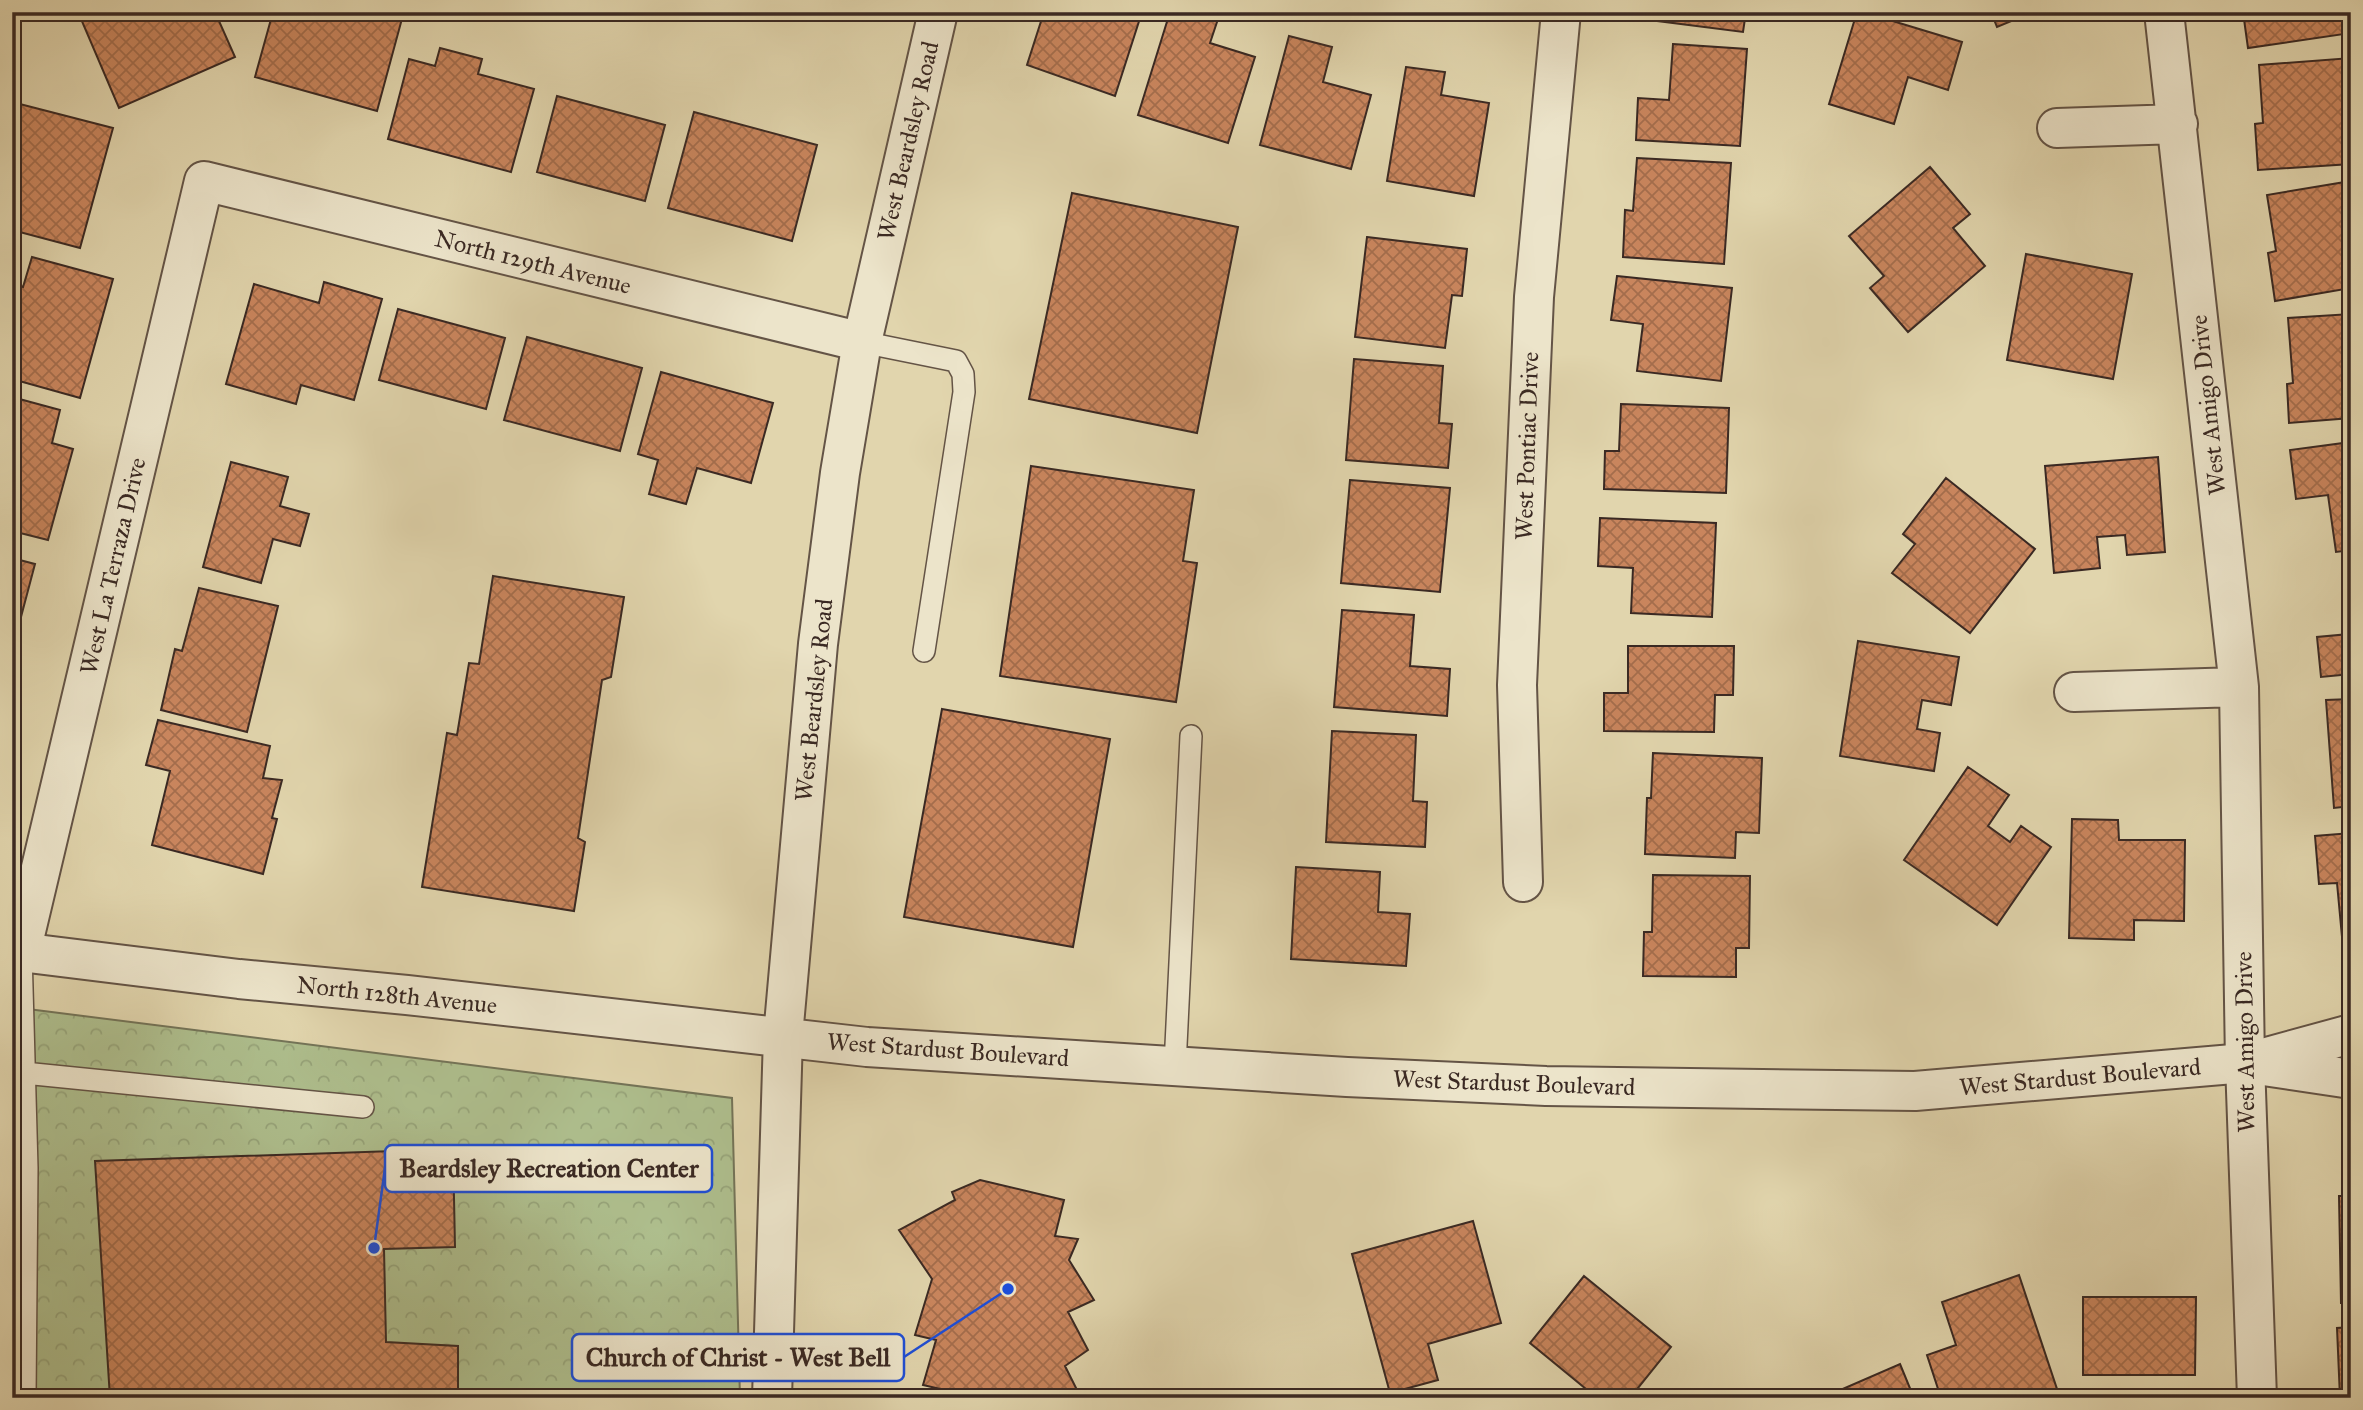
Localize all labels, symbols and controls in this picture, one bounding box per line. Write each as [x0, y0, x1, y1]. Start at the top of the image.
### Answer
street label: West Beardsley Road [870, 38, 946, 244]
street label: North 129th Avenue [432, 223, 634, 301]
street label: West Amigo Drive [2184, 313, 2232, 497]
street label: West Pontiac Drive [1509, 351, 1545, 541]
street label: West La Terraza Drive [73, 455, 153, 677]
street label: West Beardsley Road [788, 597, 840, 803]
street label: West Amigo Drive [2228, 951, 2262, 1133]
street label: North 128th Avenue [295, 970, 499, 1020]
street label: West Stardust Boulevard [826, 1027, 1070, 1073]
street label: West Stardust Boulevard [1958, 1051, 2202, 1103]
street label: West Stardust Boulevard [1392, 1064, 1636, 1102]
callout: Beardsley Recreation Center [385, 1145, 712, 1192]
text: Beardsley Recreation Center [399, 1152, 700, 1184]
callout: Church of Christ - West Bell [572, 1334, 904, 1381]
text: Church of Christ - West Bell [586, 1341, 891, 1373]

